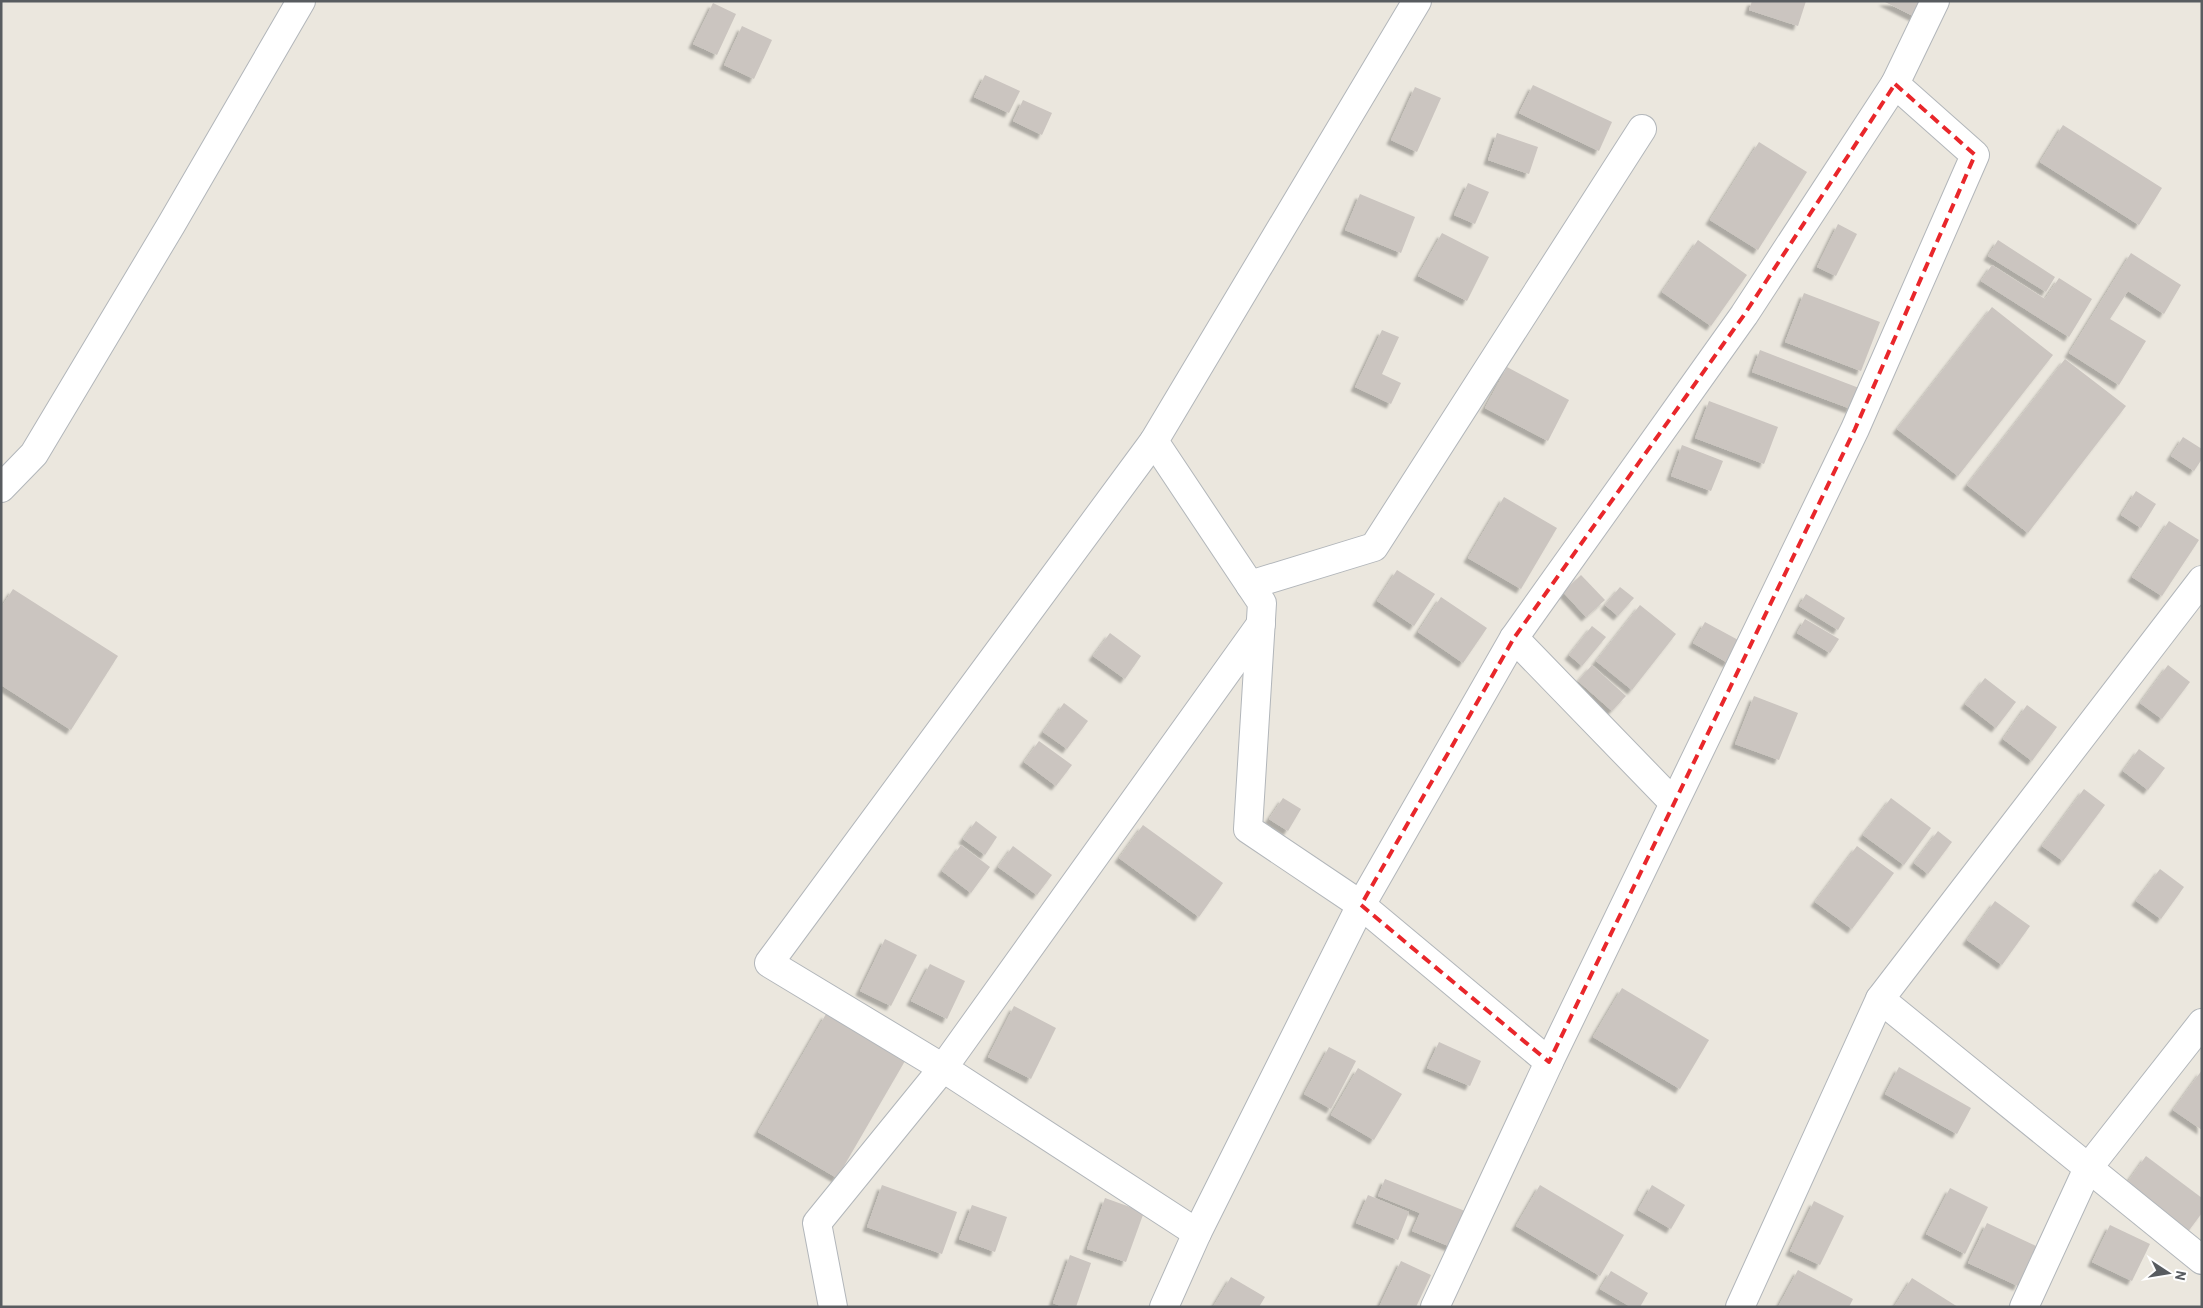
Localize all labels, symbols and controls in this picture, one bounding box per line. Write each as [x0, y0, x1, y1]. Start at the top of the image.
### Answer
north arrow [2143, 1248, 2193, 1298]
text: N [2172, 1269, 2190, 1282]

